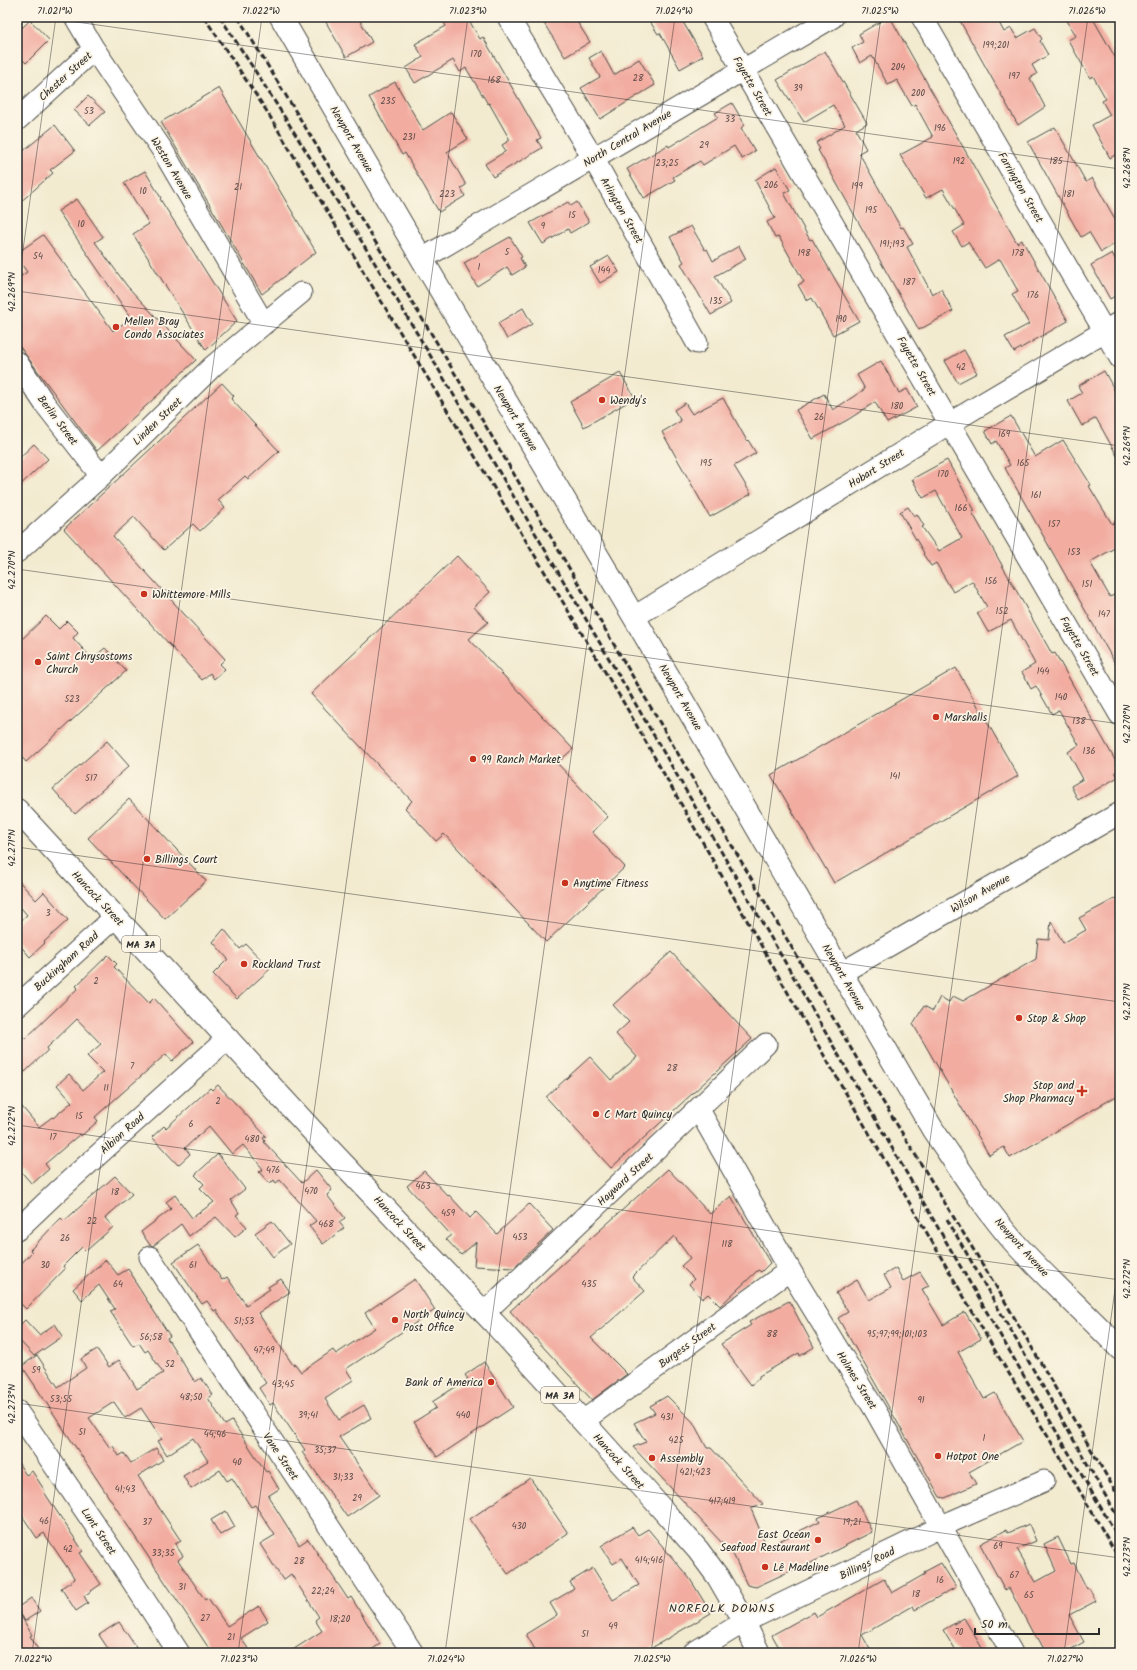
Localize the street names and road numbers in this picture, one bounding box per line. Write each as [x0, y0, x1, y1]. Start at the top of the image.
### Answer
street label: Chester Street [35, 47, 97, 106]
street label: Fayette Street [728, 53, 777, 121]
street label: Newport Avenue [325, 103, 378, 176]
street label: North Central Avenue [580, 105, 675, 172]
street label: Weston Avenue [145, 134, 197, 203]
street label: Farrington Street [993, 149, 1048, 227]
street label: Arlington Street [595, 174, 648, 248]
street label: Fayette Street [892, 333, 941, 401]
street label: Newport Avenue [488, 382, 542, 455]
street label: Berlin Street [32, 392, 83, 450]
street label: Linden Street [129, 393, 187, 450]
street label: Hobart Street [845, 444, 909, 493]
street label: Fayette Street [1055, 613, 1104, 681]
street label: Newport Avenue [654, 661, 707, 734]
street label: Hancock Street [67, 867, 128, 931]
street label: Wilson Avenue [947, 869, 1014, 918]
street label: Buckingham Road [30, 927, 104, 996]
road number: MA 3A [122, 936, 160, 952]
street label: Newport Avenue [817, 941, 870, 1014]
street label: Albion Road [96, 1108, 150, 1159]
street label: Hayward Street [593, 1148, 659, 1211]
street label: Hancock Street [369, 1192, 430, 1256]
street label: Newport Avenue [990, 1214, 1053, 1281]
street label: Burgess Street [655, 1318, 721, 1373]
street label: Holmes Street [831, 1348, 882, 1414]
road number: MA 3A [541, 1387, 579, 1403]
street label: Vane Street [258, 1429, 303, 1485]
street label: Hancock Street [588, 1429, 649, 1494]
street label: Lunt Street [76, 1504, 121, 1559]
street label: Billings Road [837, 1542, 899, 1585]

